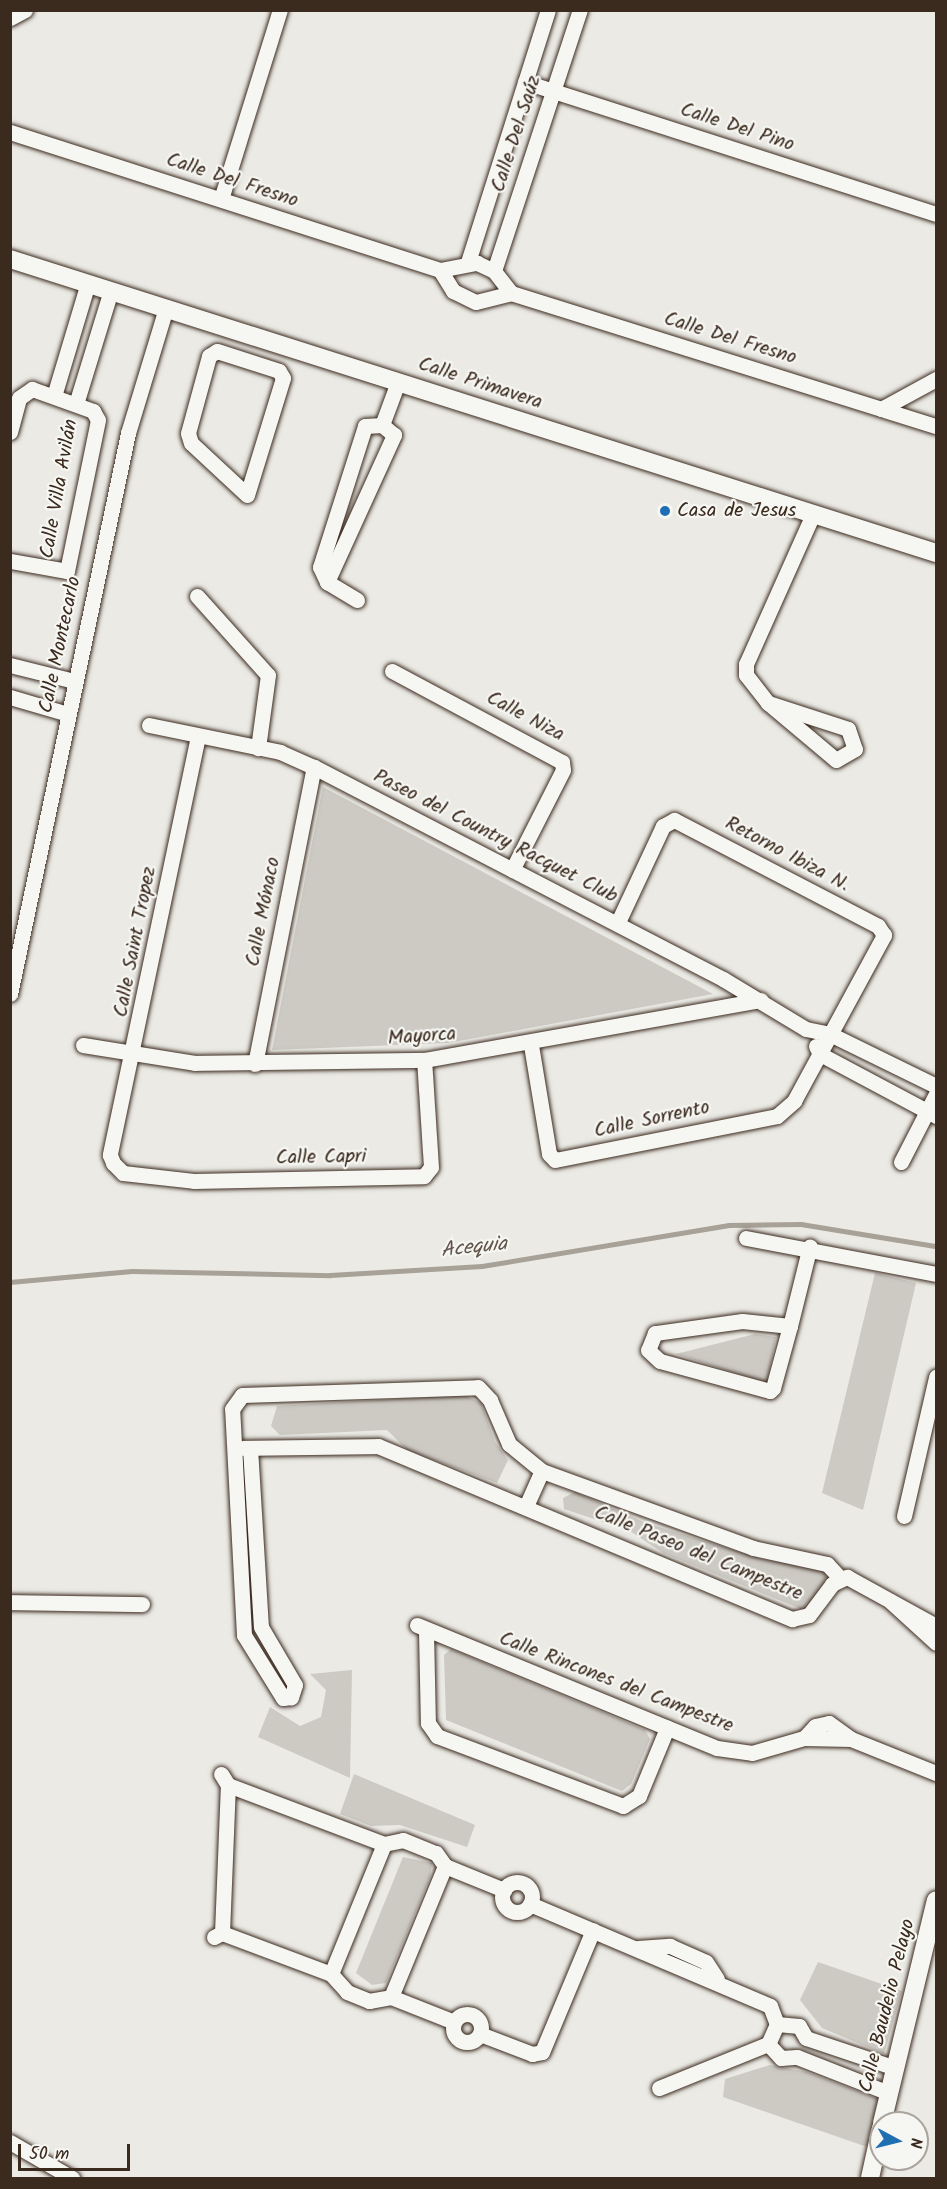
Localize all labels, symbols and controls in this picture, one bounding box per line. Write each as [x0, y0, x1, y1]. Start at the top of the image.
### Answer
street label: Calle Del Saúz [487, 73, 547, 195]
street label: Calle Del Pino [677, 98, 797, 158]
street label: Calle Del Fresno [163, 148, 301, 214]
street label: Calle Del Fresno [661, 307, 799, 371]
street label: Calle Primavera [415, 353, 545, 415]
street label: Calle Villa Avilán [36, 417, 84, 561]
place label: Casa de Jesus [677, 499, 796, 523]
marker: Casa de Jesus [658, 504, 672, 518]
street label: Calle Montecarlo [35, 574, 87, 716]
street label: Calle Niza [482, 687, 568, 747]
street label: Paseo del Country Racquet Club [369, 765, 621, 909]
street label: Retorno Ibiza N. [721, 812, 853, 898]
street label: Calle Mónaco [242, 855, 286, 969]
street label: Calle Saint Tropez [110, 865, 162, 1019]
street label: Mayorca [387, 1023, 457, 1051]
street label: Calle Sorrento [592, 1096, 712, 1144]
street label: Calle Capri [276, 1145, 366, 1171]
water label: Acequia [440, 1232, 508, 1264]
street label: Calle Paseo del Campestre [590, 1501, 806, 1607]
street label: Calle Rincones del Campestre [495, 1627, 737, 1739]
street label: Calle Baudelio Pelayo [855, 1917, 921, 2095]
north arrow [869, 2111, 929, 2171]
scale bar [21, 2132, 134, 2170]
text: N [902, 2136, 928, 2150]
text: 50 m [29, 2140, 69, 2169]

